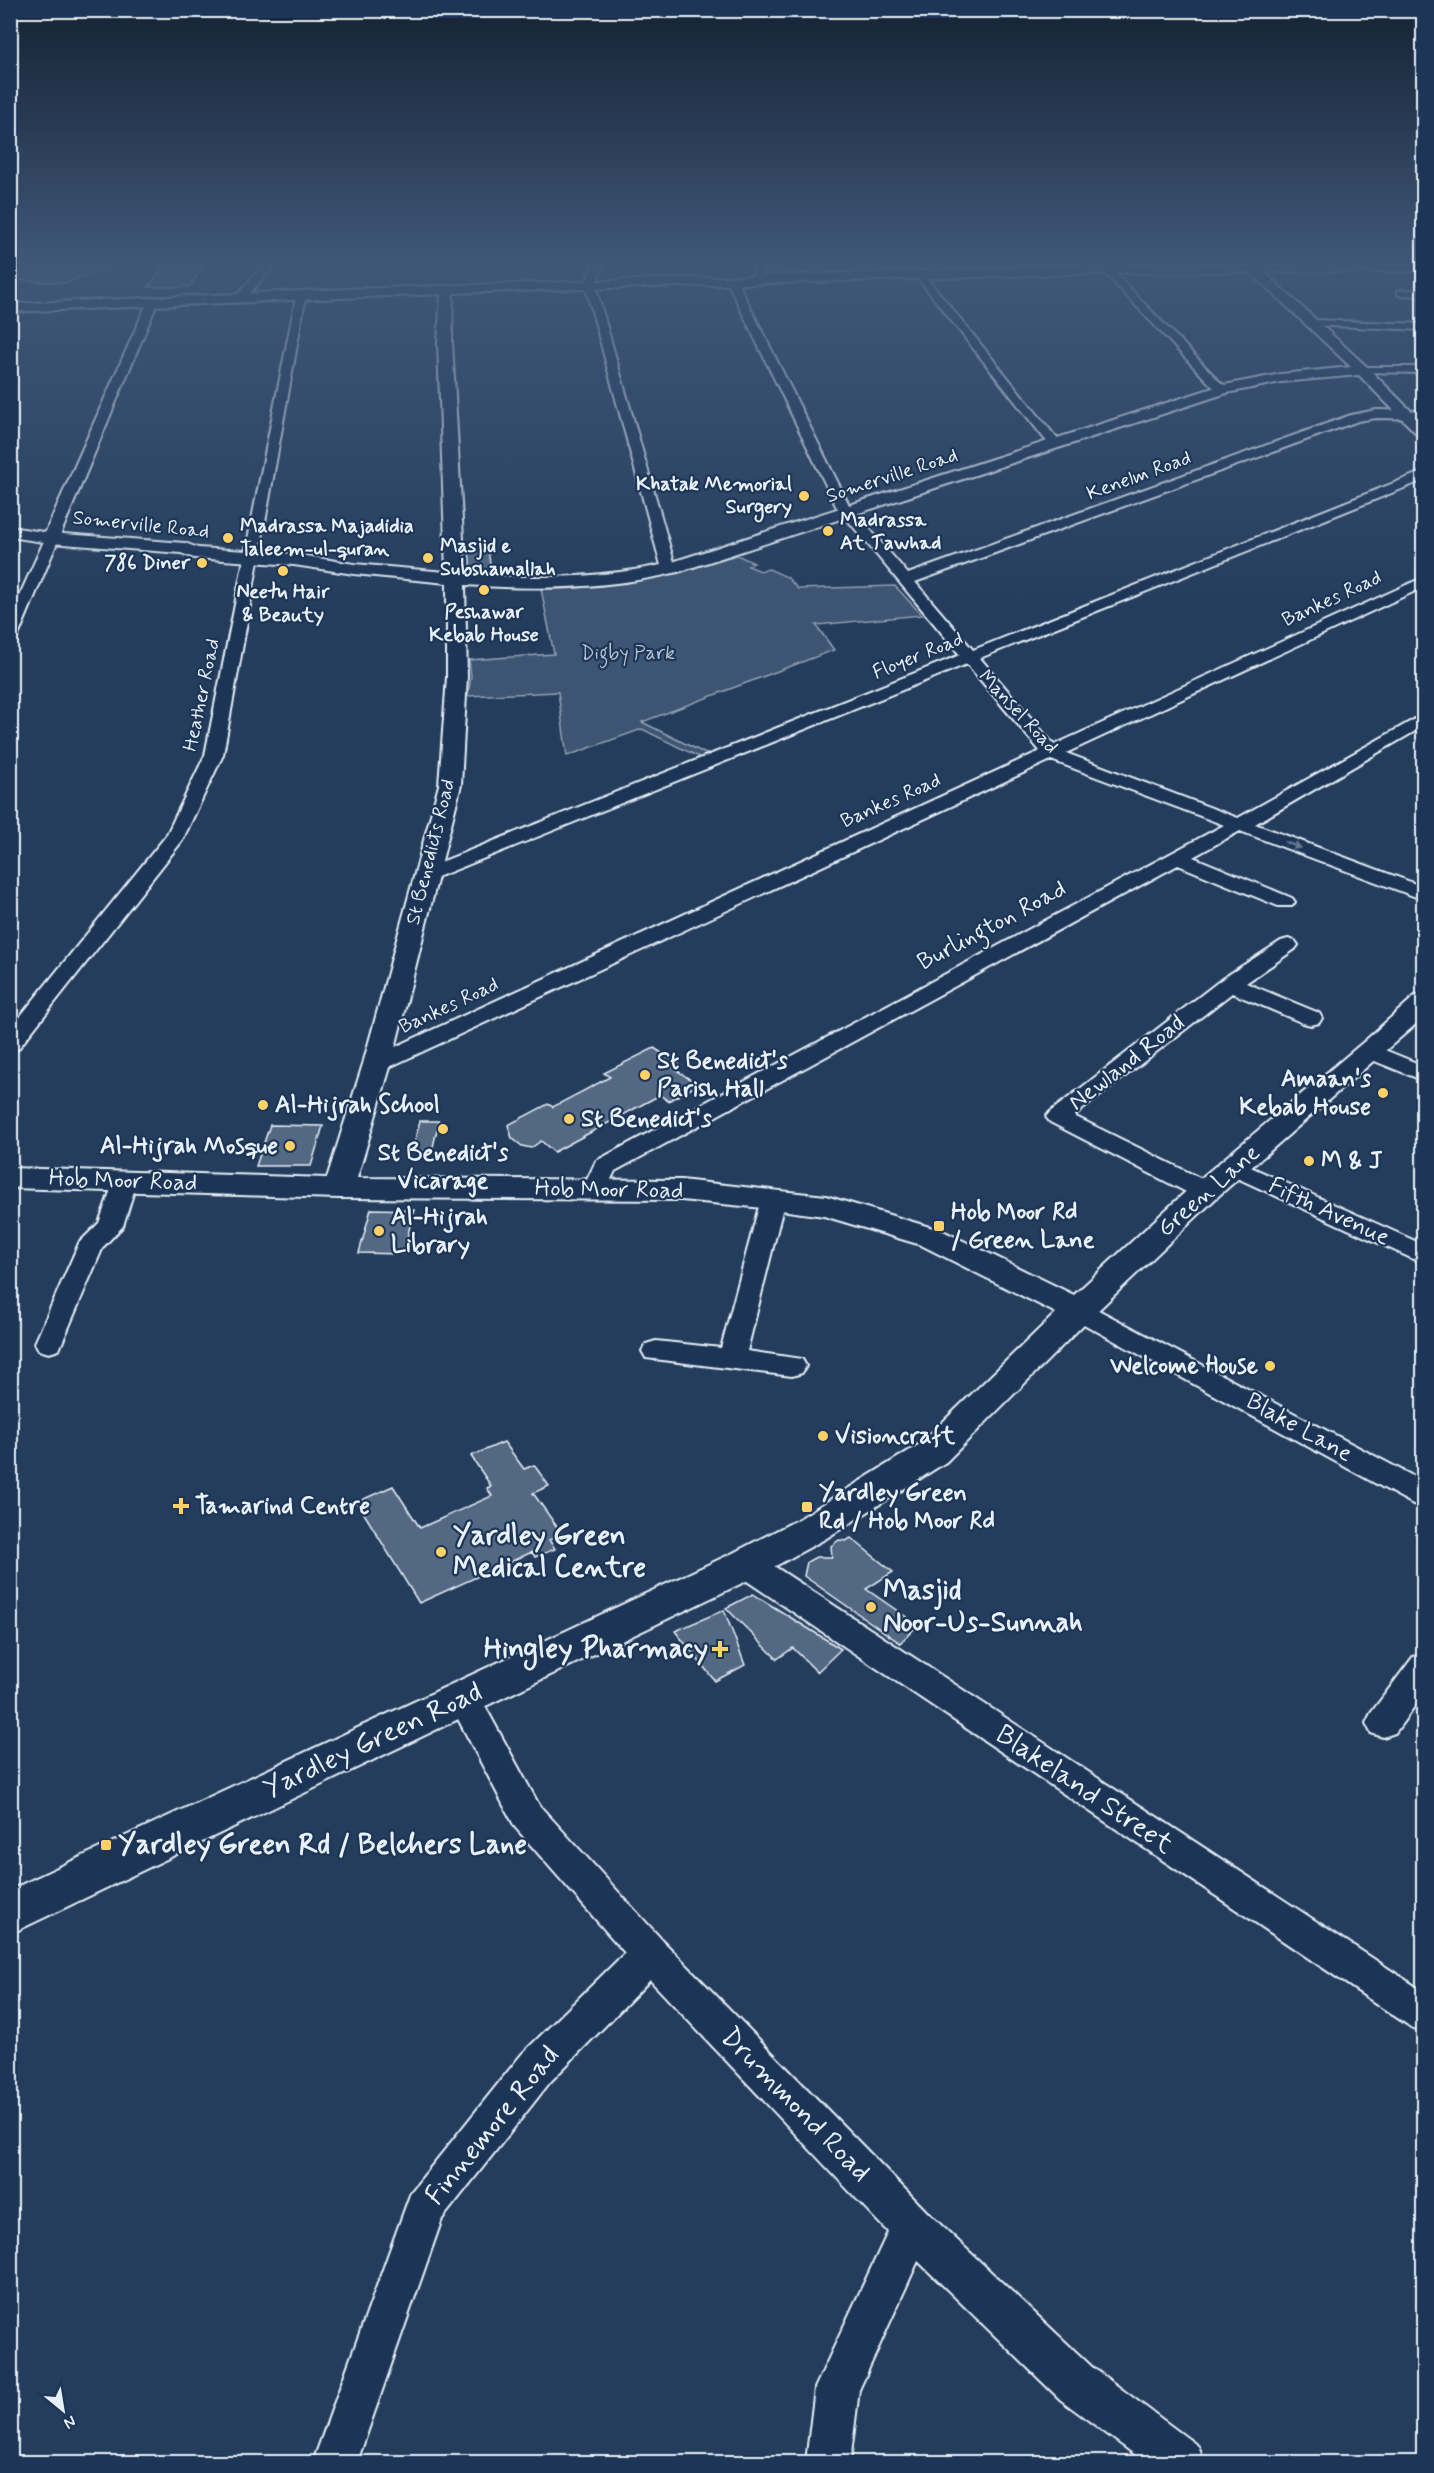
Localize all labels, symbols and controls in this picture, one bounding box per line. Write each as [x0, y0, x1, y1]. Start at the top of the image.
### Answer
street label: Somerville Road [823, 442, 961, 510]
street label: Kenelm Road [1083, 445, 1195, 507]
place label: Khatak Memorial Surgery [636, 471, 792, 523]
marker: Khatak Memorial Surgery [797, 489, 811, 503]
street label: Somerville Road [72, 504, 210, 546]
place label: Madrassa At Tawhad [840, 507, 941, 557]
place label: Madrassa Majadidia Taleem-ul-quran [240, 513, 414, 563]
marker: Madrassa At Tawhad [821, 524, 835, 538]
marker: Madrassa Majadidia Taleem-ul-quran [221, 531, 235, 545]
place label: Masjid e Subshamallah [440, 533, 556, 583]
place label: 786 Diner [104, 550, 191, 577]
marker: Masjid e Subshamallah [421, 551, 435, 565]
marker: 786 Diner [195, 556, 209, 570]
marker: Neetu Hair & Beauty [276, 564, 290, 578]
street label: Bankes Road [1278, 564, 1386, 634]
place label: Neetu Hair & Beauty [236, 579, 330, 629]
marker: Peshawar Kebab House [477, 583, 491, 597]
place label: Peshawar Kebab House [429, 599, 539, 649]
street label: Floyer Road [869, 626, 967, 686]
street label: Heather Road [177, 636, 227, 754]
park label: Digby Park [581, 640, 675, 669]
street label: Mansel Road [972, 664, 1064, 760]
street label: Bankes Road [837, 767, 945, 835]
street label: St Benedicts Road [400, 776, 462, 928]
one-way arrow [1284, 840, 1302, 850]
street label: Burlington Road [912, 874, 1073, 981]
street label: Bankes Road [395, 971, 503, 1041]
street label: Newland Road [1063, 1008, 1191, 1118]
place label: St Benedict's Parish Hall [657, 1046, 788, 1105]
place label: Amaan's Kebab House [1239, 1064, 1371, 1123]
marker: St Benedict's Parish Hall [638, 1068, 652, 1082]
marker: Amaan's Kebab House [1376, 1086, 1390, 1100]
place label: Al-Hijrah School [275, 1090, 440, 1121]
marker: Al-Hijrah School [256, 1098, 270, 1112]
place label: St Benedict's [581, 1104, 712, 1135]
marker: St Benedict's [562, 1112, 576, 1126]
marker: St Benedict's Vicarage [436, 1122, 450, 1136]
place label: Al-Hijrah Mosque [100, 1131, 278, 1162]
place label: St Benedict's Vicarage [378, 1138, 509, 1198]
street label: Green Lane [1151, 1138, 1267, 1244]
marker: Al-Hijrah Mosque [283, 1139, 297, 1153]
place label: M & J [1321, 1146, 1383, 1177]
marker: M & J [1302, 1154, 1316, 1168]
street label: Hob Moor Road [48, 1163, 198, 1199]
street label: Fifth Avenue [1263, 1170, 1395, 1254]
street label: Hob Moor Road [534, 1173, 684, 1207]
place label: Hob Moor Rd / Green Lane [951, 1197, 1095, 1256]
place label: Al-Hijrah Library [391, 1202, 488, 1261]
marker: Hob Moor Rd / Green Lane [932, 1219, 946, 1233]
marker: Al-Hijrah Library [372, 1224, 386, 1238]
place label: Welcome House [1109, 1351, 1259, 1382]
marker: Welcome House [1263, 1359, 1277, 1373]
street label: Blake Lane [1240, 1386, 1358, 1470]
place label: Visioncraft [835, 1421, 956, 1452]
marker: Visioncraft [816, 1429, 830, 1443]
place label: Yardley Green Rd / Hob Moor Rd [819, 1478, 995, 1537]
place label: Tamarind Centre [195, 1491, 370, 1522]
marker: Tamarind Centre [172, 1497, 190, 1515]
marker: Yardley Green Rd / Hob Moor Rd [800, 1500, 814, 1514]
place label: Yardley Green Medical Centre [453, 1518, 646, 1587]
marker: Yardley Green Medical Centre [434, 1545, 448, 1559]
place label: Masjid Noor-Us-Sunnah [883, 1573, 1083, 1642]
marker: Masjid Noor-Us-Sunnah [864, 1600, 878, 1614]
place label: Hingley Pharmacy [484, 1631, 708, 1671]
marker: Hingley Pharmacy [713, 1642, 727, 1656]
street label: Yardley Green Road [257, 1674, 489, 1808]
street label: Blakeland Street [988, 1717, 1181, 1864]
place label: Yardley Green Rd / Belchers Lane [118, 1827, 527, 1864]
marker: Yardley Green Rd / Belchers Lane [99, 1838, 113, 1852]
street label: Drummond Road [712, 2020, 878, 2190]
street label: Finnemore Road [417, 2039, 569, 2213]
north arrow [33, 2380, 93, 2440]
text: N [60, 2410, 80, 2433]

